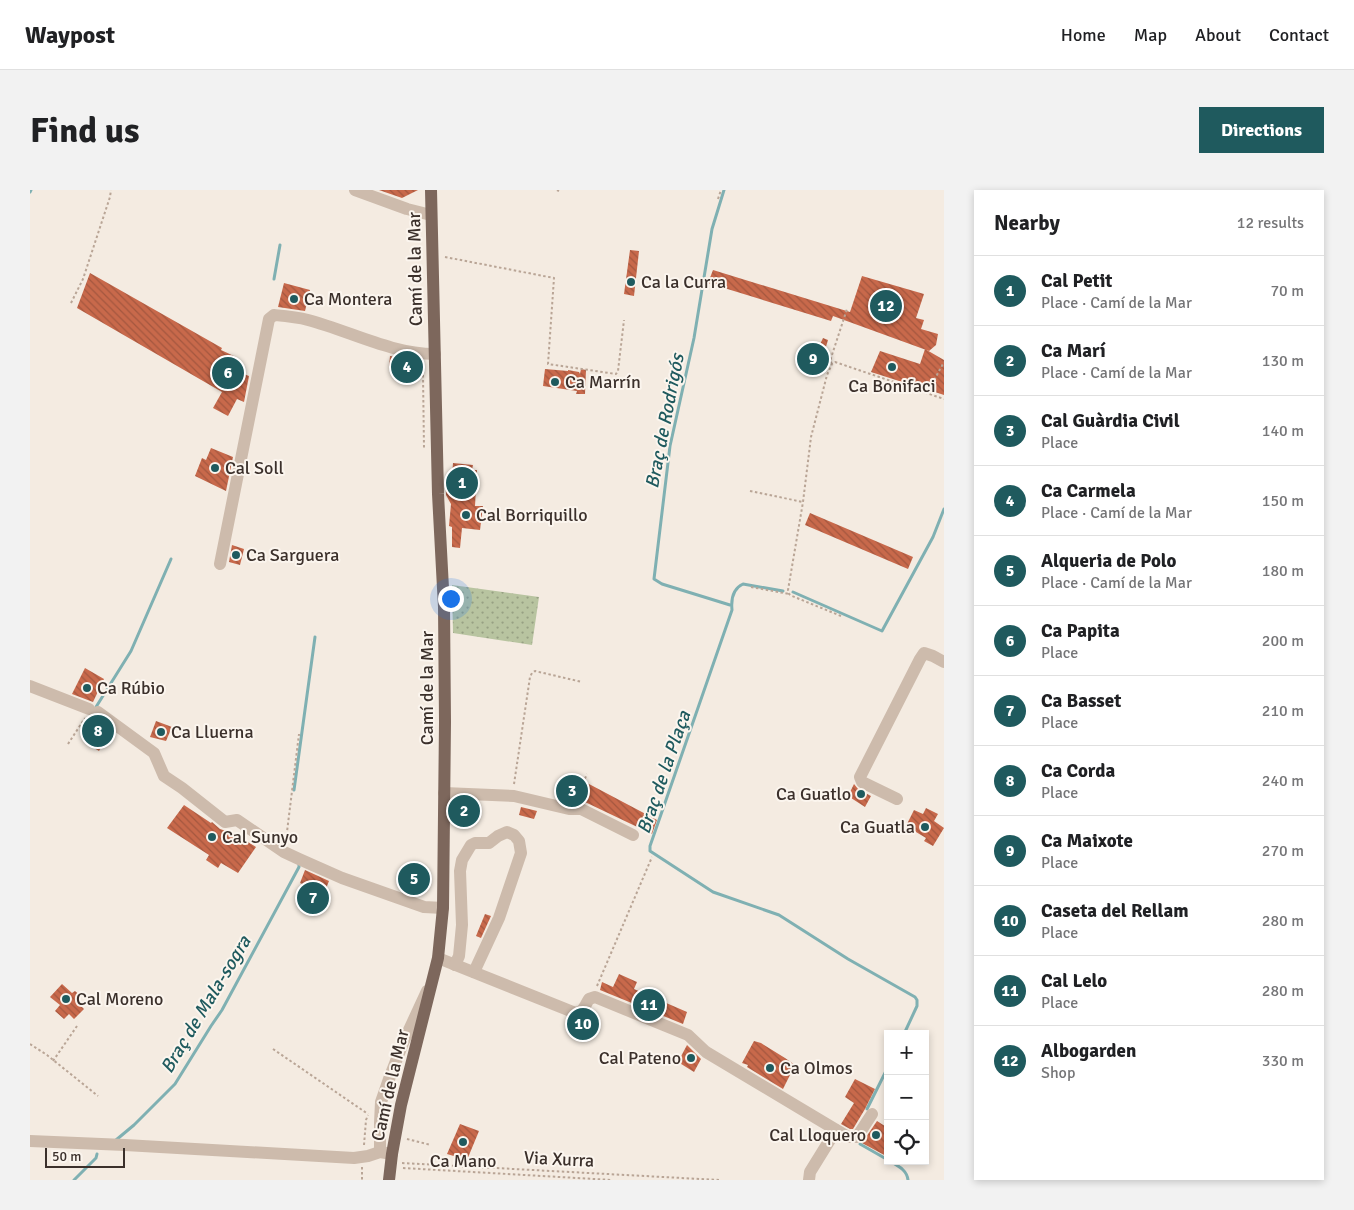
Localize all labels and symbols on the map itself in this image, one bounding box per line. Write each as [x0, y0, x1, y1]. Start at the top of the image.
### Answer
street label: Camí de la Mar [403, 211, 427, 326]
place label: Ca la Curra [641, 271, 726, 293]
marker: Ca la Curra [625, 276, 637, 288]
pin: 12 [870, 287, 902, 325]
place label: Ca Montera [304, 288, 392, 310]
marker: Ca Montera [288, 293, 300, 305]
pin: 9 [797, 340, 829, 378]
pin: 4 [391, 348, 423, 386]
water label: Braç de Rodrigós [640, 350, 690, 490]
pin: 6 [212, 354, 244, 392]
marker: Ca Bonifaci [886, 361, 898, 373]
place label: Ca Marrín [565, 371, 641, 393]
place label: Ca Bonifaci [848, 375, 936, 397]
marker: Ca Marrín [549, 376, 561, 388]
place label: Cal Soll [225, 457, 284, 479]
marker: Cal Soll [209, 462, 221, 474]
pin: 1 [446, 464, 478, 502]
place label: Cal Borriquillo [476, 504, 588, 526]
marker: Cal Borriquillo [460, 509, 472, 521]
place label: Ca Sarguera [246, 544, 339, 566]
marker: Ca Sarguera [230, 549, 242, 561]
your location [438, 586, 464, 612]
street label: Camí de la Mar [416, 631, 438, 745]
place label: Ca Rúbio [97, 677, 165, 699]
marker: Ca Rúbio [81, 682, 93, 694]
water label: Braç de la Plaça [632, 706, 697, 837]
pin: 8 [82, 712, 114, 750]
place label: Ca Lluerna [171, 721, 254, 743]
marker: Ca Lluerna [155, 726, 167, 738]
pin: 3 [556, 772, 588, 810]
place label: Ca Guatlo [776, 783, 851, 805]
marker: Ca Guatlo [855, 788, 867, 800]
pin: 2 [448, 792, 480, 830]
place label: Ca Guatla [840, 816, 915, 838]
marker: Ca Guatla [919, 821, 931, 833]
place label: Cal Sunyo [222, 826, 298, 848]
marker: Cal Sunyo [206, 831, 218, 843]
pin: 5 [398, 860, 430, 898]
pin: 7 [297, 879, 329, 917]
water label: Braç de Mala-sogra [155, 930, 257, 1078]
pin: 11 [633, 986, 665, 1024]
place label: Cal Moreno [76, 988, 163, 1010]
marker: Cal Moreno [60, 993, 72, 1005]
pin: 10 [567, 1005, 599, 1043]
street label: Camí de la Mar [366, 1027, 414, 1143]
place label: Cal Pateno [599, 1047, 681, 1069]
marker: Cal Pateno [685, 1052, 697, 1064]
place label: Ca Olmos [780, 1057, 853, 1079]
marker: Ca Olmos [764, 1062, 776, 1074]
place label: Cal Lloquero [769, 1124, 866, 1146]
marker: Cal Lloquero [870, 1129, 882, 1141]
marker: Ca Mano [457, 1136, 469, 1148]
scale bar [45, 1145, 125, 1168]
street label: Via Xurra [523, 1146, 595, 1172]
place label: Ca Mano [430, 1150, 496, 1172]

